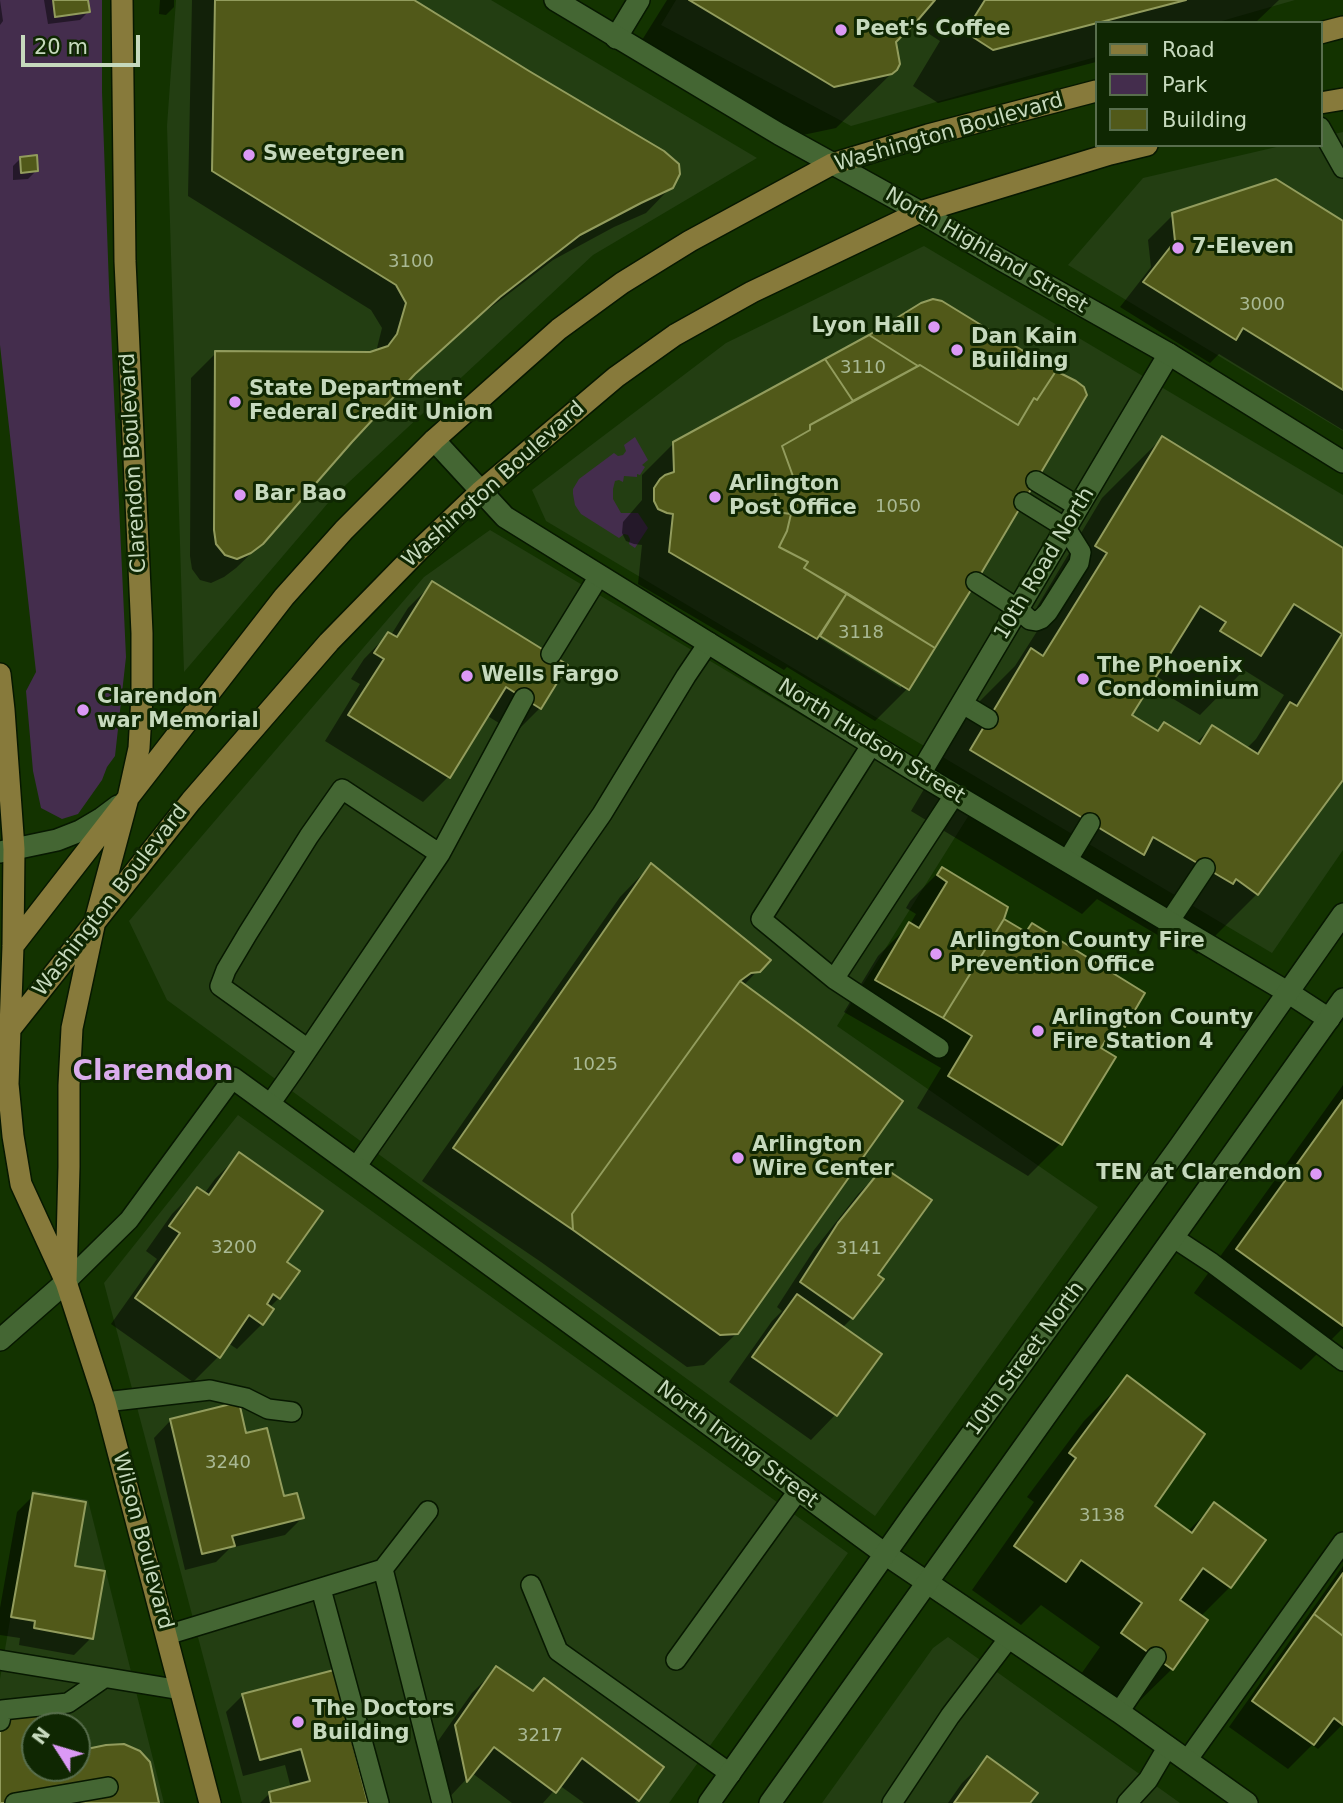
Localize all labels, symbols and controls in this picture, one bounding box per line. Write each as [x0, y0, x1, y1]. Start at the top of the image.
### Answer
place label: Peet's Coffee [855, 17, 1010, 43]
scale bar [24, 21, 144, 65]
legend [1094, 21, 1322, 147]
marker: Peet's Coffee [833, 22, 849, 38]
text: 20 m [34, 35, 88, 59]
text: Road [1162, 38, 1215, 62]
text: Park [1162, 73, 1207, 97]
street label: Washington Boulevard [832, 88, 1066, 178]
text: Building [1162, 108, 1247, 132]
place label: Sweetgreen [263, 142, 405, 168]
marker: Sweetgreen [241, 147, 257, 163]
street label: North Highland Street [880, 183, 1092, 319]
place label: 7-Eleven [1192, 235, 1294, 261]
marker: 7-Eleven [1170, 240, 1186, 256]
house number: 3100 [388, 251, 434, 273]
house number: 3000 [1239, 294, 1285, 316]
place label: Lyon Hall [812, 314, 920, 340]
marker: Lyon Hall [926, 319, 942, 335]
place label: Dan Kain Building [971, 325, 1077, 375]
marker: Dan Kain Building [949, 342, 965, 358]
street label: Clarendon Boulevard [116, 352, 152, 574]
house number: 3110 [840, 357, 886, 379]
place label: State Department Federal Credit Union [249, 377, 493, 427]
marker: State Department Federal Credit Union [227, 394, 243, 410]
street label: Washington Boulevard [398, 397, 590, 573]
place label: Arlington Post Office [729, 472, 857, 522]
place label: Bar Bao [254, 482, 346, 508]
street label: 10th Road North [990, 483, 1100, 645]
marker: Bar Bao [232, 487, 248, 503]
marker: Arlington Post Office [707, 489, 723, 505]
house number: 1050 [875, 496, 921, 518]
house number: 3118 [838, 622, 884, 644]
place label: The Phoenix Condominium [1097, 654, 1259, 704]
place label: Wells Fargo [481, 663, 619, 689]
marker: Wells Fargo [459, 668, 475, 684]
marker: The Phoenix Condominium [1075, 671, 1091, 687]
street label: North Hudson Street [773, 674, 969, 810]
place label: Clarendon war Memorial [97, 685, 259, 735]
marker: Clarendon war Memorial [75, 702, 91, 718]
street label: Washington Boulevard [28, 800, 194, 1002]
place label: Arlington County Fire Prevention Office [950, 929, 1205, 979]
marker: Arlington County Fire Prevention Office [928, 946, 944, 962]
place label: Arlington County Fire Station 4 [1052, 1006, 1253, 1056]
marker: Arlington County Fire Station 4 [1030, 1023, 1046, 1039]
house number: 1025 [572, 1054, 618, 1076]
district label: Clarendon [73, 1056, 233, 1090]
place label: Arlington Wire Center [752, 1133, 894, 1183]
marker: Arlington Wire Center [730, 1150, 746, 1166]
place label: TEN at Clarendon [1096, 1161, 1302, 1187]
marker: TEN at Clarendon [1308, 1166, 1324, 1182]
house number: 3200 [211, 1237, 257, 1259]
house number: 3141 [836, 1238, 882, 1260]
street label: 10th Street North [962, 1277, 1090, 1441]
street label: North Irving Street [651, 1376, 823, 1514]
street label: Wilson Boulevard [106, 1450, 178, 1632]
house number: 3240 [205, 1452, 251, 1474]
house number: 3138 [1079, 1505, 1125, 1527]
place label: The Doctors Building [312, 1697, 454, 1747]
north arrow [21, 1712, 91, 1782]
marker: The Doctors Building [290, 1714, 306, 1730]
text: N [27, 1723, 54, 1749]
house number: 3217 [517, 1725, 563, 1747]

